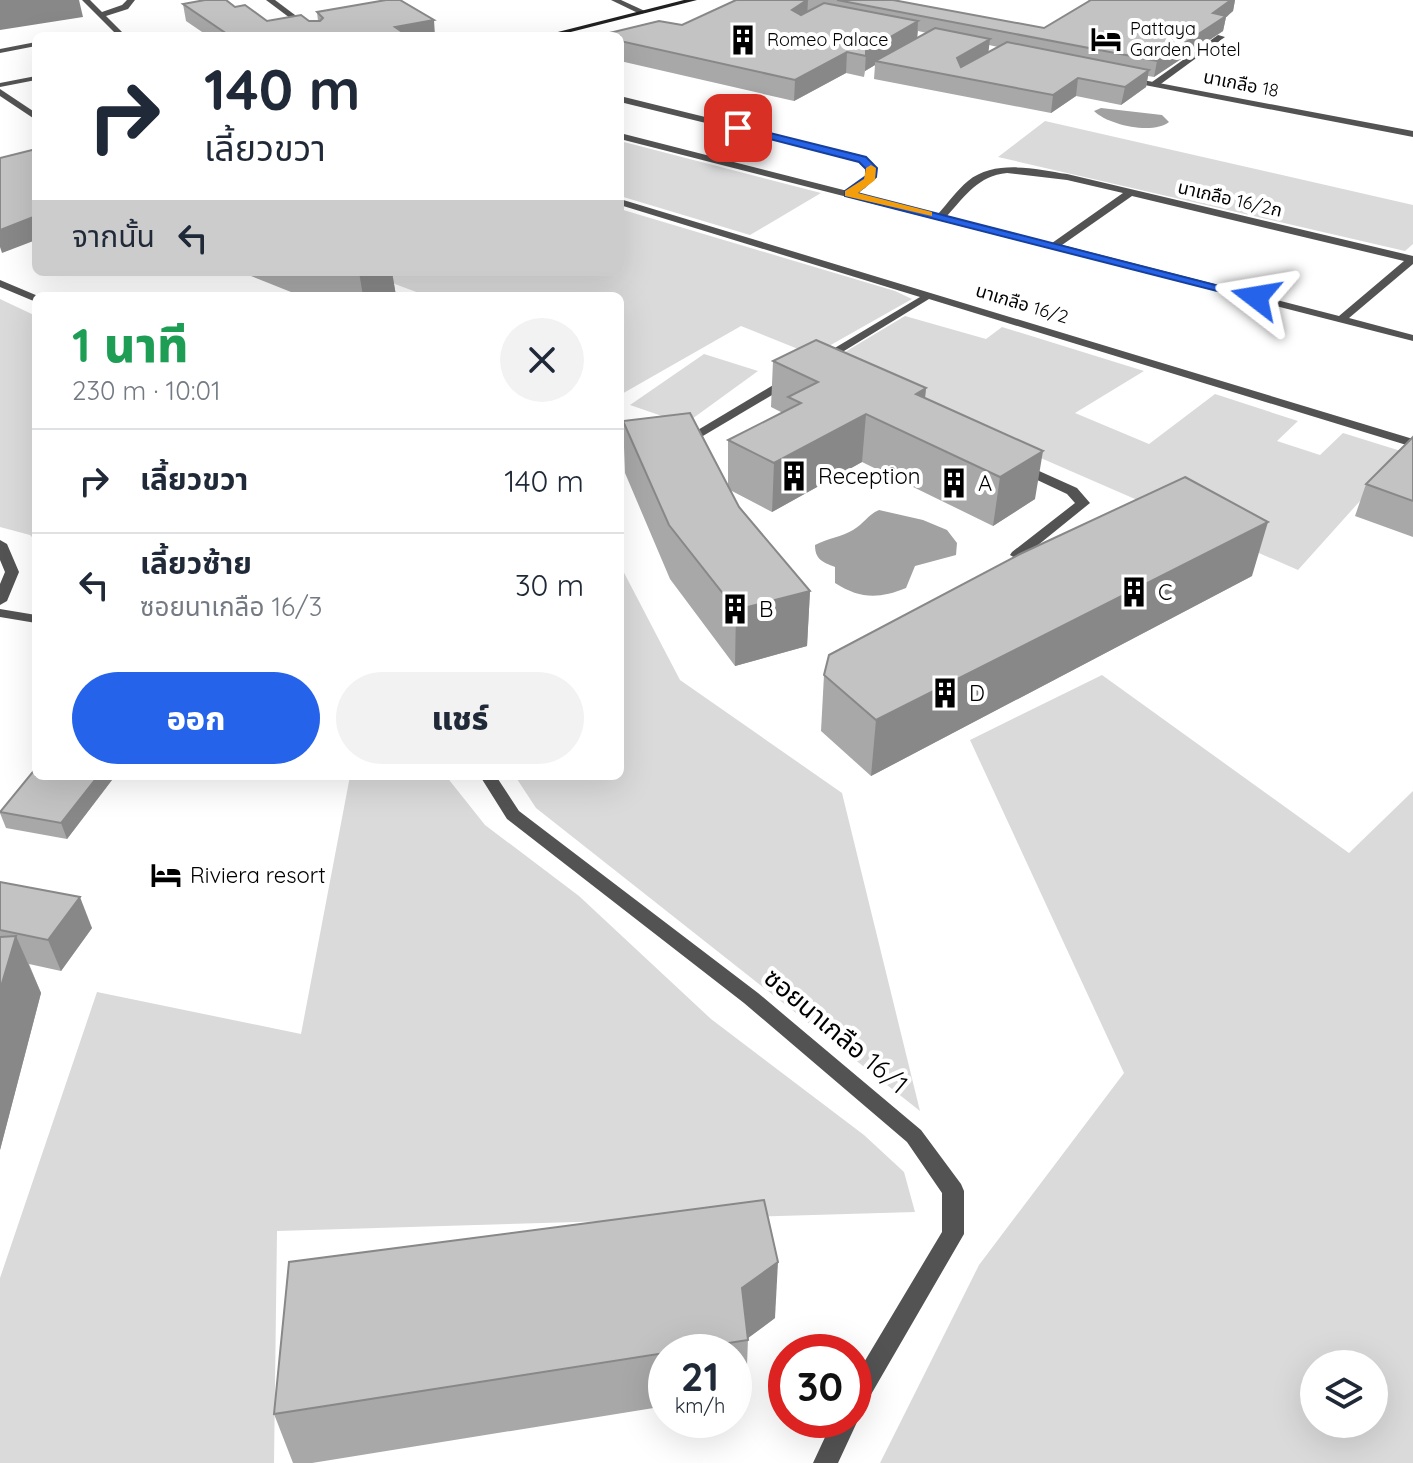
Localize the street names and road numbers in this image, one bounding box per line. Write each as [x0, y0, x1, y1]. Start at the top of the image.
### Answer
street label: นาเกลือ 18 [1201, 65, 1281, 102]
street label: นาเกลือ 16/2ก [1176, 175, 1285, 222]
street label: นาเกลือ 16/2 [973, 279, 1071, 329]
street label: ซอยนาเกลือ 16/1 [757, 961, 915, 1101]

